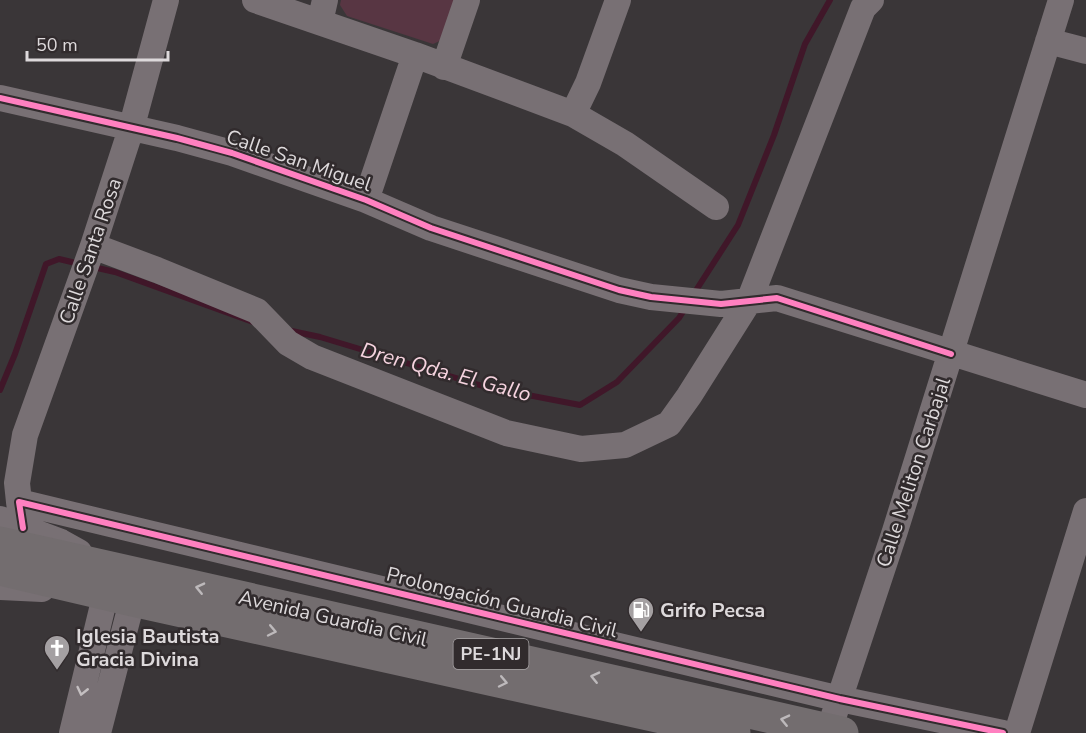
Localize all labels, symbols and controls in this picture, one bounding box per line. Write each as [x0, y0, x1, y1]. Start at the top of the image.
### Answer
scale bar [27, 24, 168, 62]
text: 50 m [36, 33, 78, 57]
street label: Calle San Miguel [223, 123, 375, 198]
street label: Calle Santa Rosa [53, 175, 128, 328]
water label: Dren Qda. El Gallo [358, 336, 534, 408]
street label: Calle Meliton Carbajal [870, 374, 957, 571]
street label: Prolongación Guardia Civil [384, 561, 620, 644]
one-way arrow [195, 582, 205, 595]
street label: Avenida Guardia Civil [236, 584, 430, 653]
fuel station icon: Grifo Pecsa [626, 595, 656, 633]
place label: Grifo Pecsa [660, 597, 765, 624]
place label: Iglesia Bautista Gracia Divina [76, 623, 219, 673]
one-way arrow [266, 624, 276, 637]
church icon: Iglesia Bautista Gracia Divina [42, 633, 72, 671]
road number: PE-1NJ [454, 639, 528, 669]
one-way arrow [590, 671, 600, 684]
one-way arrow [498, 675, 508, 688]
one-way arrow [76, 686, 89, 696]
one-way arrow [780, 714, 790, 727]

